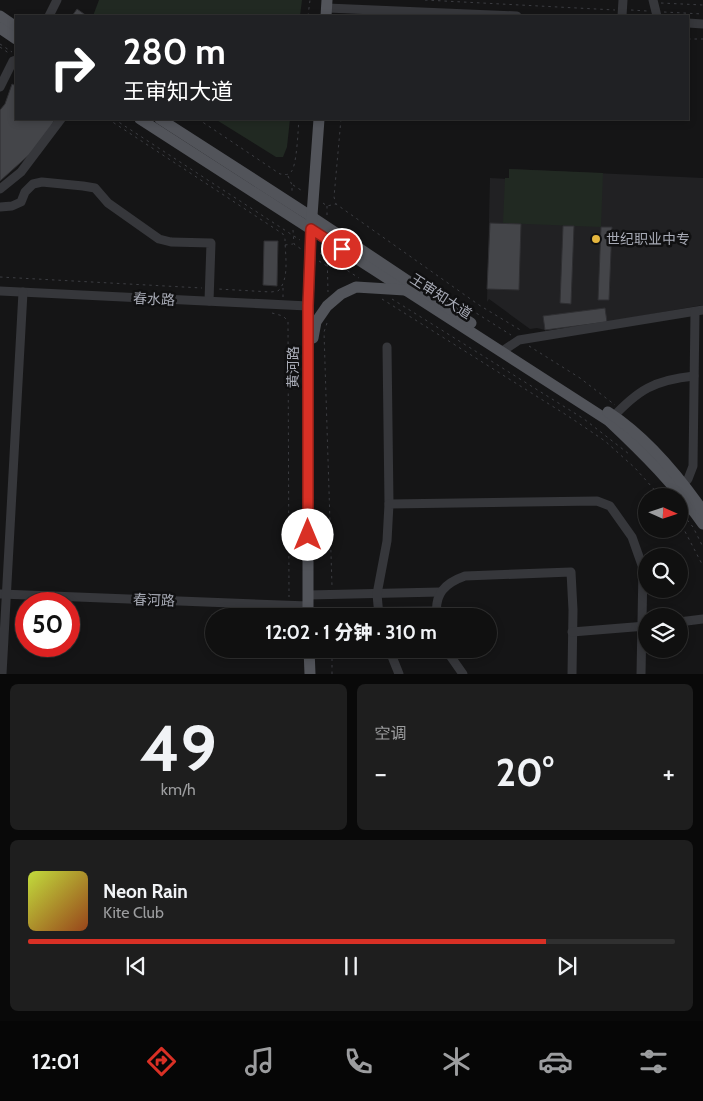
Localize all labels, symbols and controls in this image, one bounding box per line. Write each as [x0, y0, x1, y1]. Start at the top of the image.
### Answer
text: 280 m [123, 30, 226, 73]
icon: right [40, 35, 105, 100]
text: 王审知大道 [123, 78, 233, 105]
pin [321, 228, 363, 270]
place label: 世纪职业中专 [606, 230, 690, 248]
marker: 世纪职业中专 [590, 233, 602, 245]
icon: arrive [328, 235, 356, 263]
street label: 王审知大道 [407, 269, 475, 323]
street label: 春水路 [133, 289, 175, 309]
street label: 黄河路 [284, 346, 302, 388]
north arrow [638, 488, 688, 538]
map controls [638, 488, 688, 658]
position arrow [281, 508, 333, 560]
button: search [638, 548, 688, 598]
street label: 春河路 [133, 590, 175, 610]
speed limit sign: 50 [15, 592, 80, 657]
button: layers [638, 608, 688, 658]
text: 12:02 · 1 分钟 · 310 m [265, 621, 437, 644]
text: 49 [140, 708, 217, 787]
text: 空调 [375, 724, 407, 743]
text: 20° [496, 749, 554, 796]
text: − [375, 756, 387, 790]
text: + [663, 756, 675, 790]
text: km/h [161, 780, 196, 799]
text: Neon Rain [103, 880, 188, 903]
text: Kite Club [103, 903, 164, 922]
icon: previous [122, 952, 150, 980]
icon: pause [337, 952, 365, 980]
icon: next [553, 952, 581, 980]
icon: directions [144, 1044, 179, 1079]
icon: music [242, 1044, 277, 1079]
icon: phone [341, 1044, 376, 1079]
icon: climate [439, 1044, 474, 1079]
icon: car [538, 1044, 573, 1079]
icon: filters [636, 1044, 671, 1079]
text: 12:01 [32, 1048, 80, 1075]

